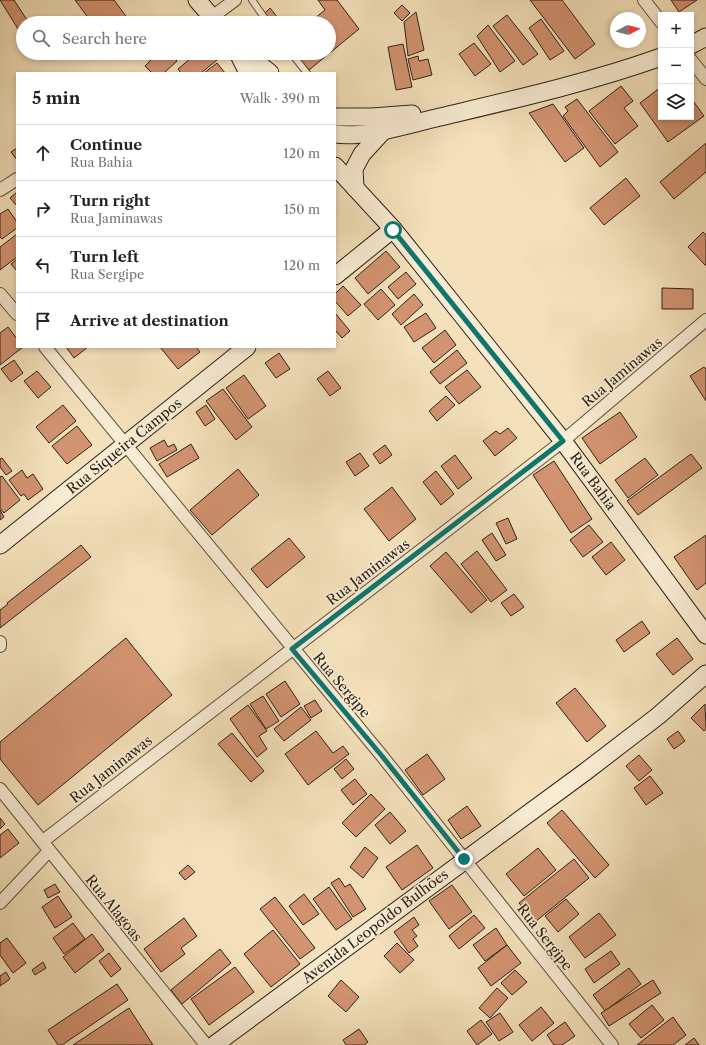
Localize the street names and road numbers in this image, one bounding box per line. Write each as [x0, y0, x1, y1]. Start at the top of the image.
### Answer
street label: Rua Jaminawas [578, 333, 666, 411]
street label: Rua Siqueira Campos [63, 394, 185, 498]
street label: Rua Bahia [566, 448, 620, 514]
street label: Rua Jaminawas [323, 535, 413, 609]
street label: Rua Sergipe [309, 649, 375, 722]
street label: Rua Jaminawas [66, 731, 156, 807]
street label: Avenida Leopoldo Bulhões [297, 865, 452, 988]
street label: Rua Alagoas [82, 871, 146, 945]
street label: Rua Sergipe [513, 900, 577, 974]

